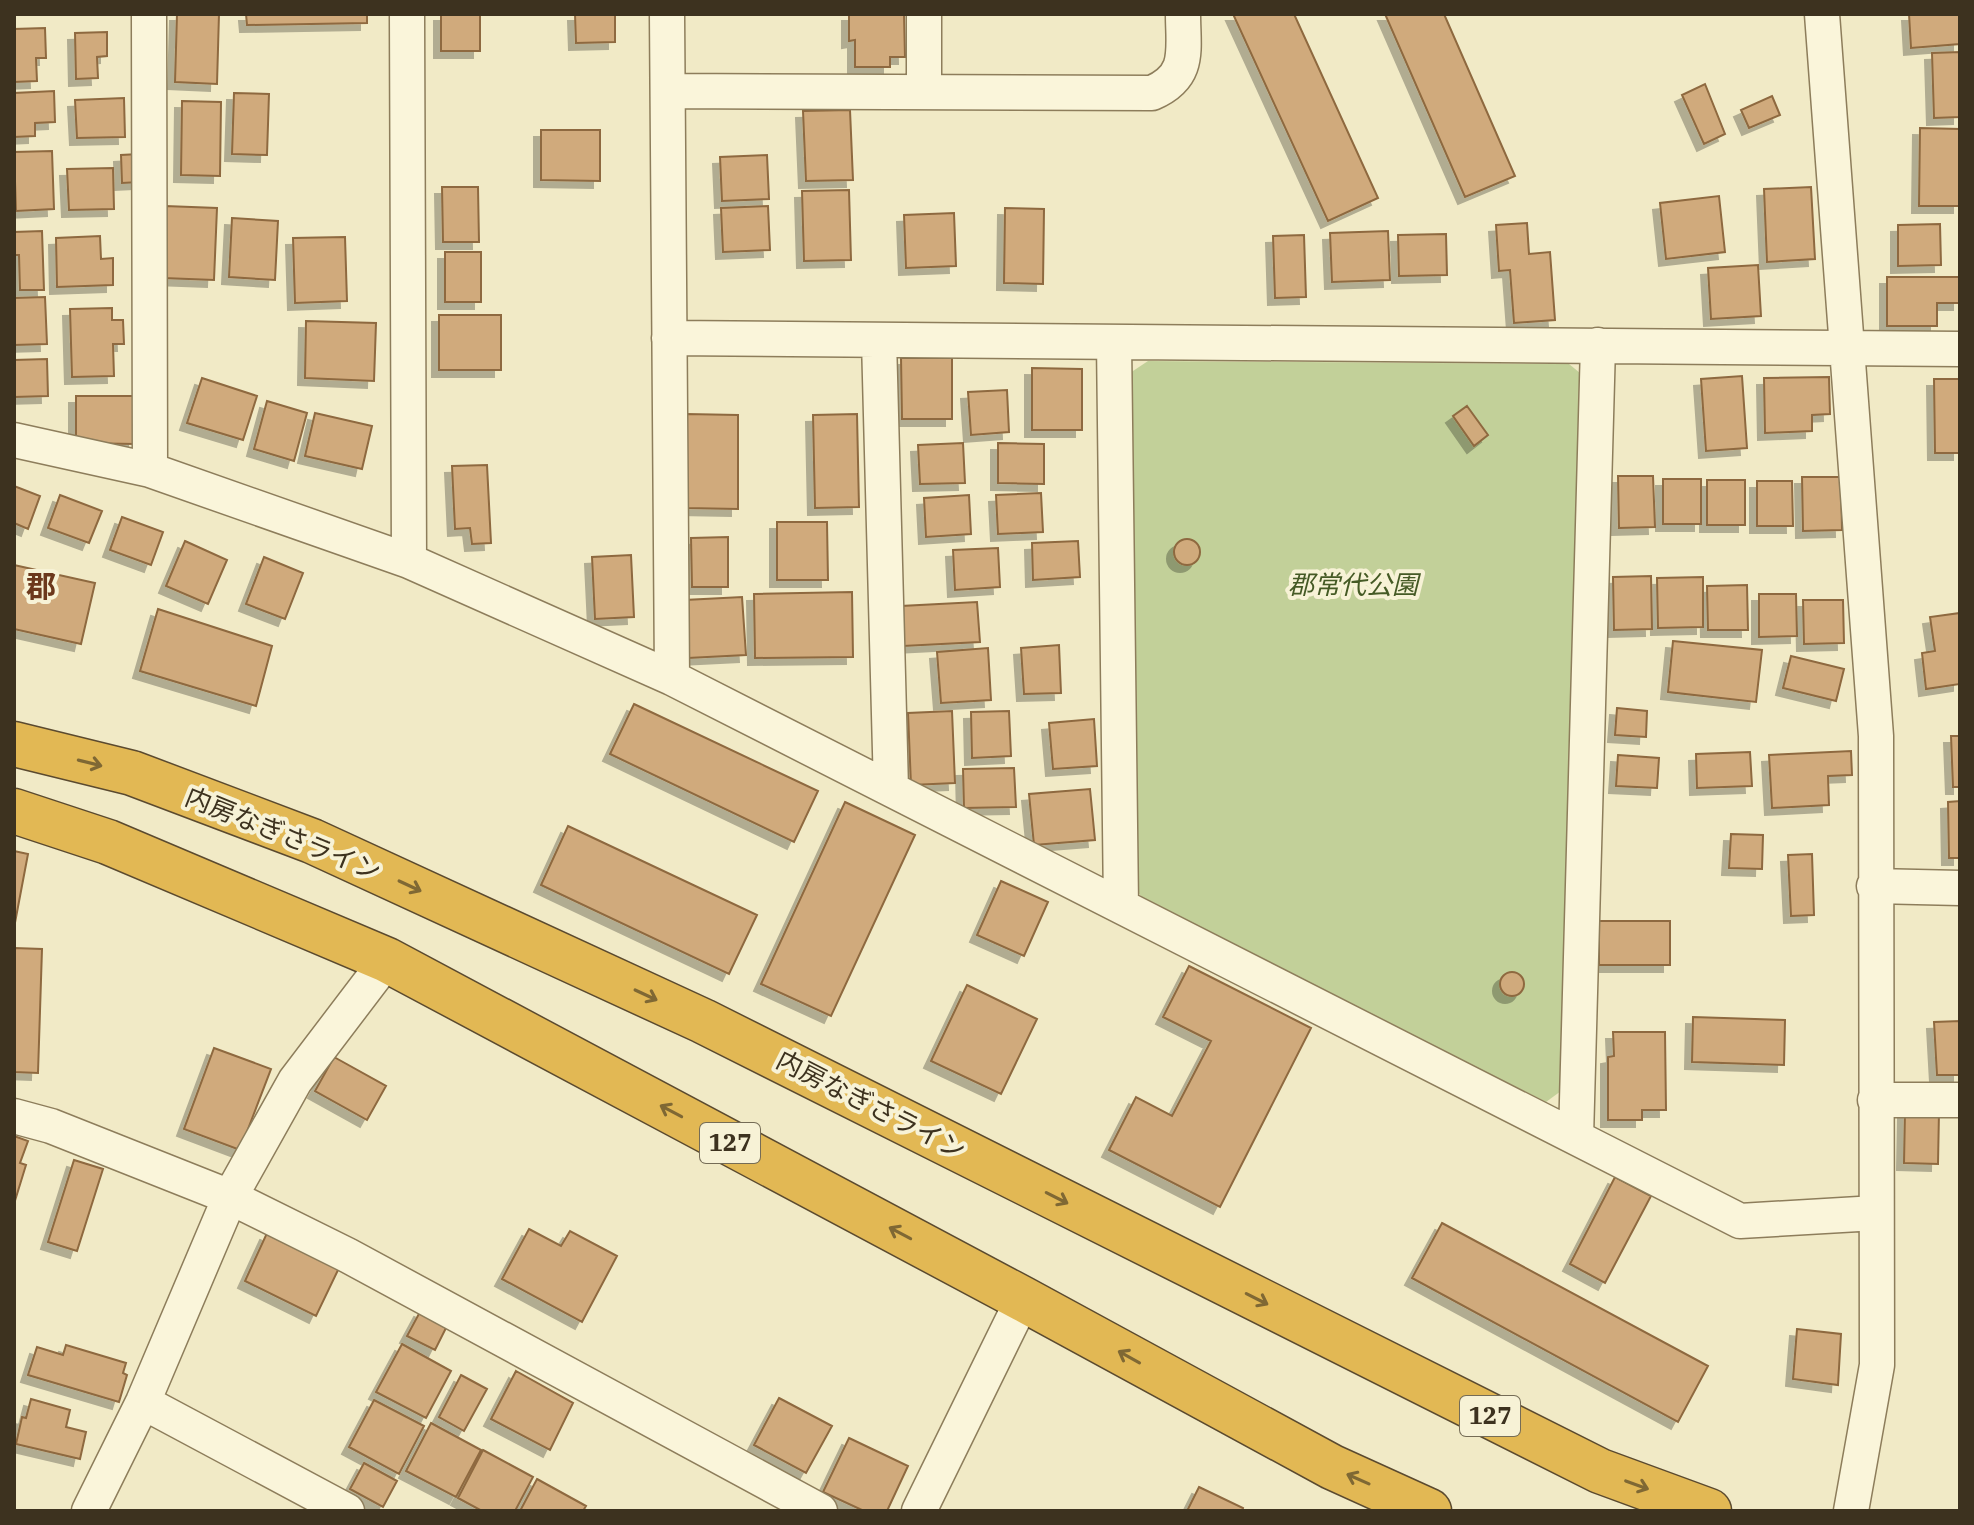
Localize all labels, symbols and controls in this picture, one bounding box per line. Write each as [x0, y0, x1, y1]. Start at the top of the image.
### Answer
district label: 郡 [26, 566, 56, 605]
park label: 郡常代公園 [1288, 567, 1422, 601]
one-way arrow [76, 756, 102, 771]
street label: 内房なぎさライン [181, 778, 386, 888]
one-way arrow [397, 880, 422, 895]
one-way arrow [634, 988, 658, 1003]
street label: 内房なぎさライン [771, 1042, 972, 1166]
one-way arrow [659, 1102, 683, 1118]
road number: 127 [700, 1123, 760, 1163]
one-way arrow [1045, 1191, 1069, 1207]
one-way arrow [889, 1225, 913, 1241]
one-way arrow [1244, 1291, 1268, 1307]
one-way arrow [1118, 1348, 1141, 1364]
road number: 127 [1460, 1396, 1520, 1436]
one-way arrow [1347, 1471, 1371, 1486]
one-way arrow [1624, 1478, 1649, 1493]

